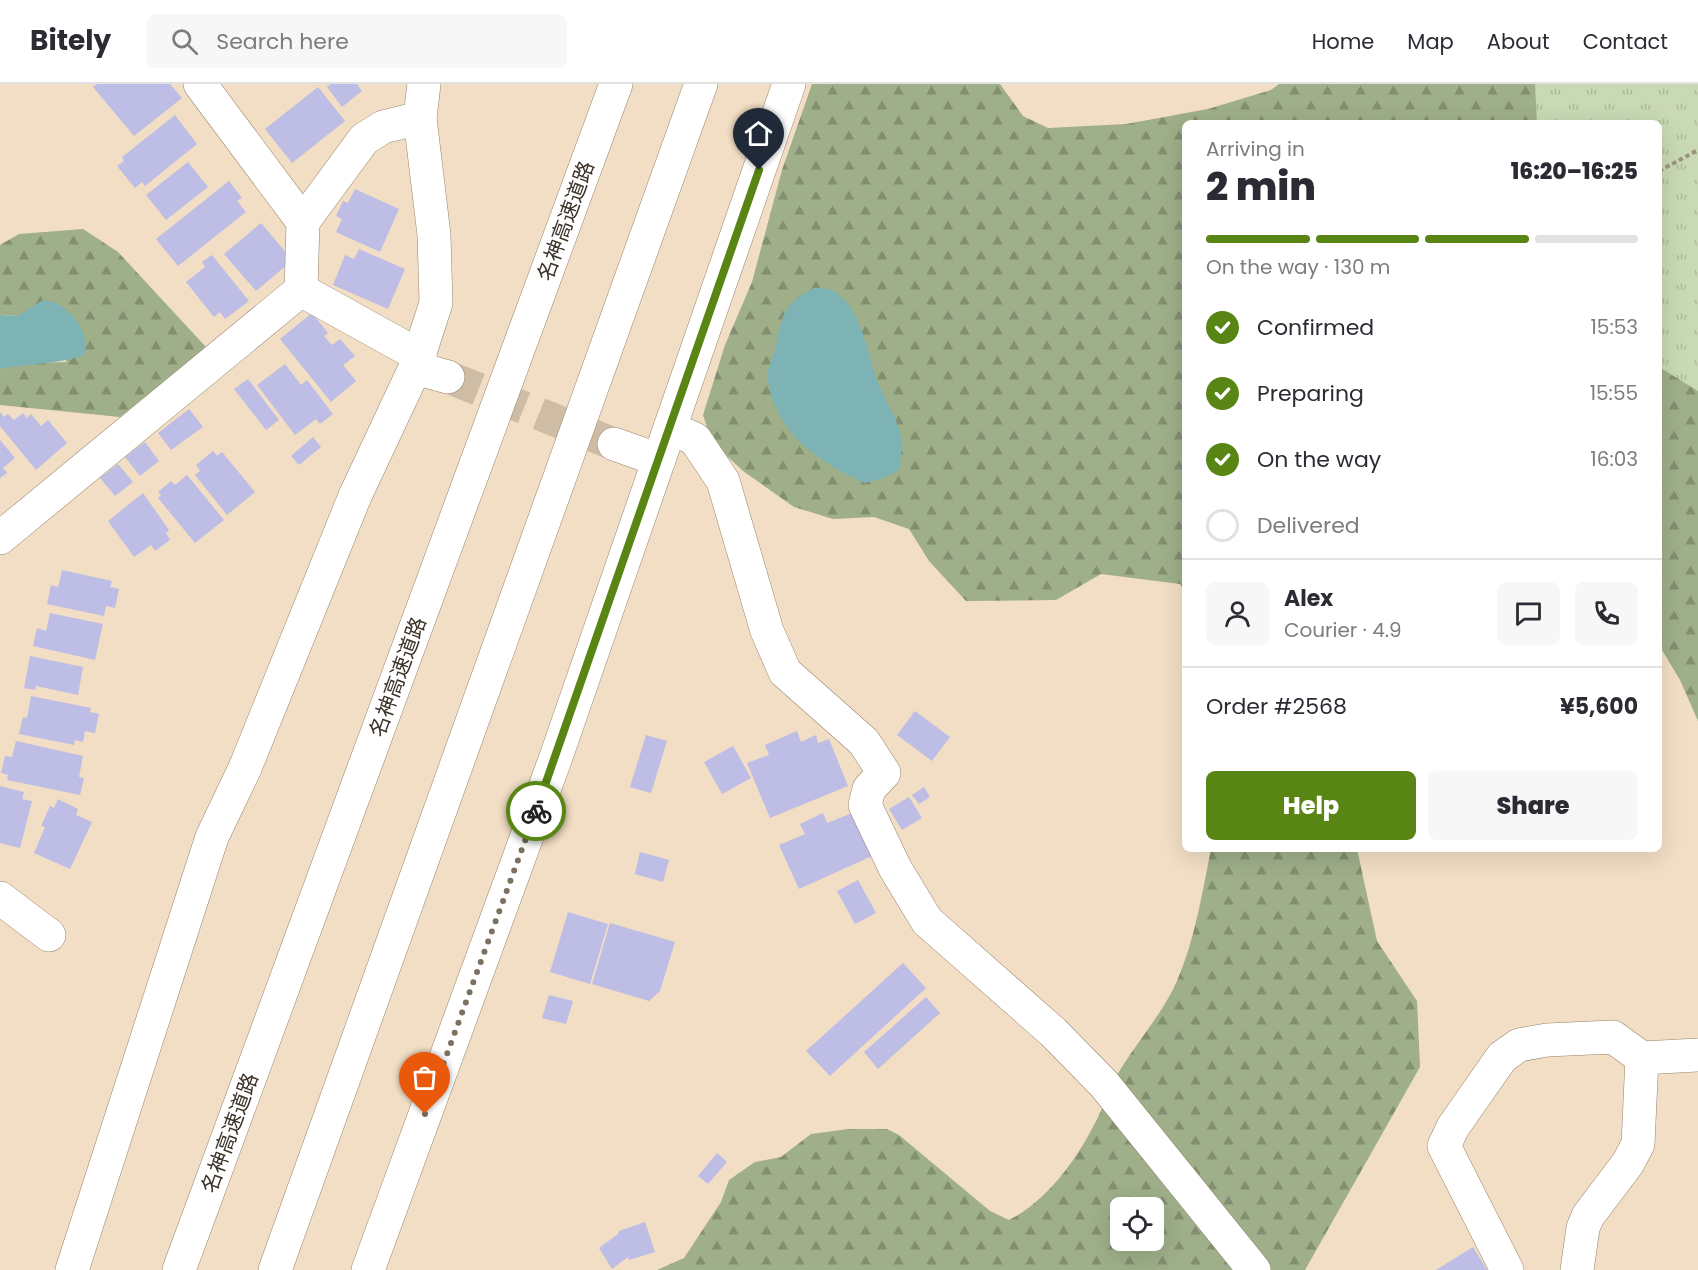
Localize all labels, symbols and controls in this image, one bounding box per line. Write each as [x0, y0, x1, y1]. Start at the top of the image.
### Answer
search box [147, 14, 567, 68]
text: Bitely [30, 21, 111, 60]
icon: search [168, 25, 201, 58]
text: Search here [216, 26, 349, 57]
text: Home [1312, 27, 1374, 56]
text: Map [1407, 27, 1454, 56]
text: About [1487, 27, 1550, 56]
text: Contact [1583, 27, 1668, 56]
pin [733, 108, 784, 170]
icon: home [742, 117, 775, 150]
text: Arriving in [1206, 135, 1305, 163]
text: 16:20–16:25 [1511, 156, 1638, 187]
street label: 名神高速道路 [530, 157, 601, 285]
text: 2 min [1206, 159, 1316, 214]
text: On the way · 130 m [1206, 253, 1390, 281]
icon: check [1206, 311, 1239, 344]
text: Confirmed [1257, 312, 1374, 343]
text: 15:53 [1590, 313, 1638, 341]
icon: check [1206, 377, 1239, 410]
text: Preparing [1257, 378, 1364, 409]
text: 15:55 [1590, 379, 1638, 407]
icon: check [1206, 443, 1239, 476]
text: On the way [1257, 444, 1381, 475]
text: 16:03 [1590, 445, 1638, 473]
text: Delivered [1257, 510, 1360, 541]
button: person [1206, 582, 1269, 645]
button: chat [1497, 582, 1560, 645]
button: phone [1575, 582, 1638, 645]
text: Alex [1284, 583, 1333, 614]
street label: 名神高速道路 [362, 613, 433, 741]
text: Courier · 4.9 [1284, 616, 1402, 644]
text: Order #2568 [1206, 691, 1347, 722]
text: ¥5,600 [1560, 691, 1638, 722]
button: Help [1206, 771, 1416, 840]
button: Share [1428, 771, 1638, 840]
courier [506, 781, 566, 841]
icon: bike [520, 795, 553, 828]
pin [399, 1052, 450, 1114]
icon: bag [408, 1061, 441, 1094]
street label: 名神高速道路 [194, 1069, 265, 1197]
map controls [1110, 1197, 1164, 1251]
button: locate [1110, 1197, 1164, 1251]

